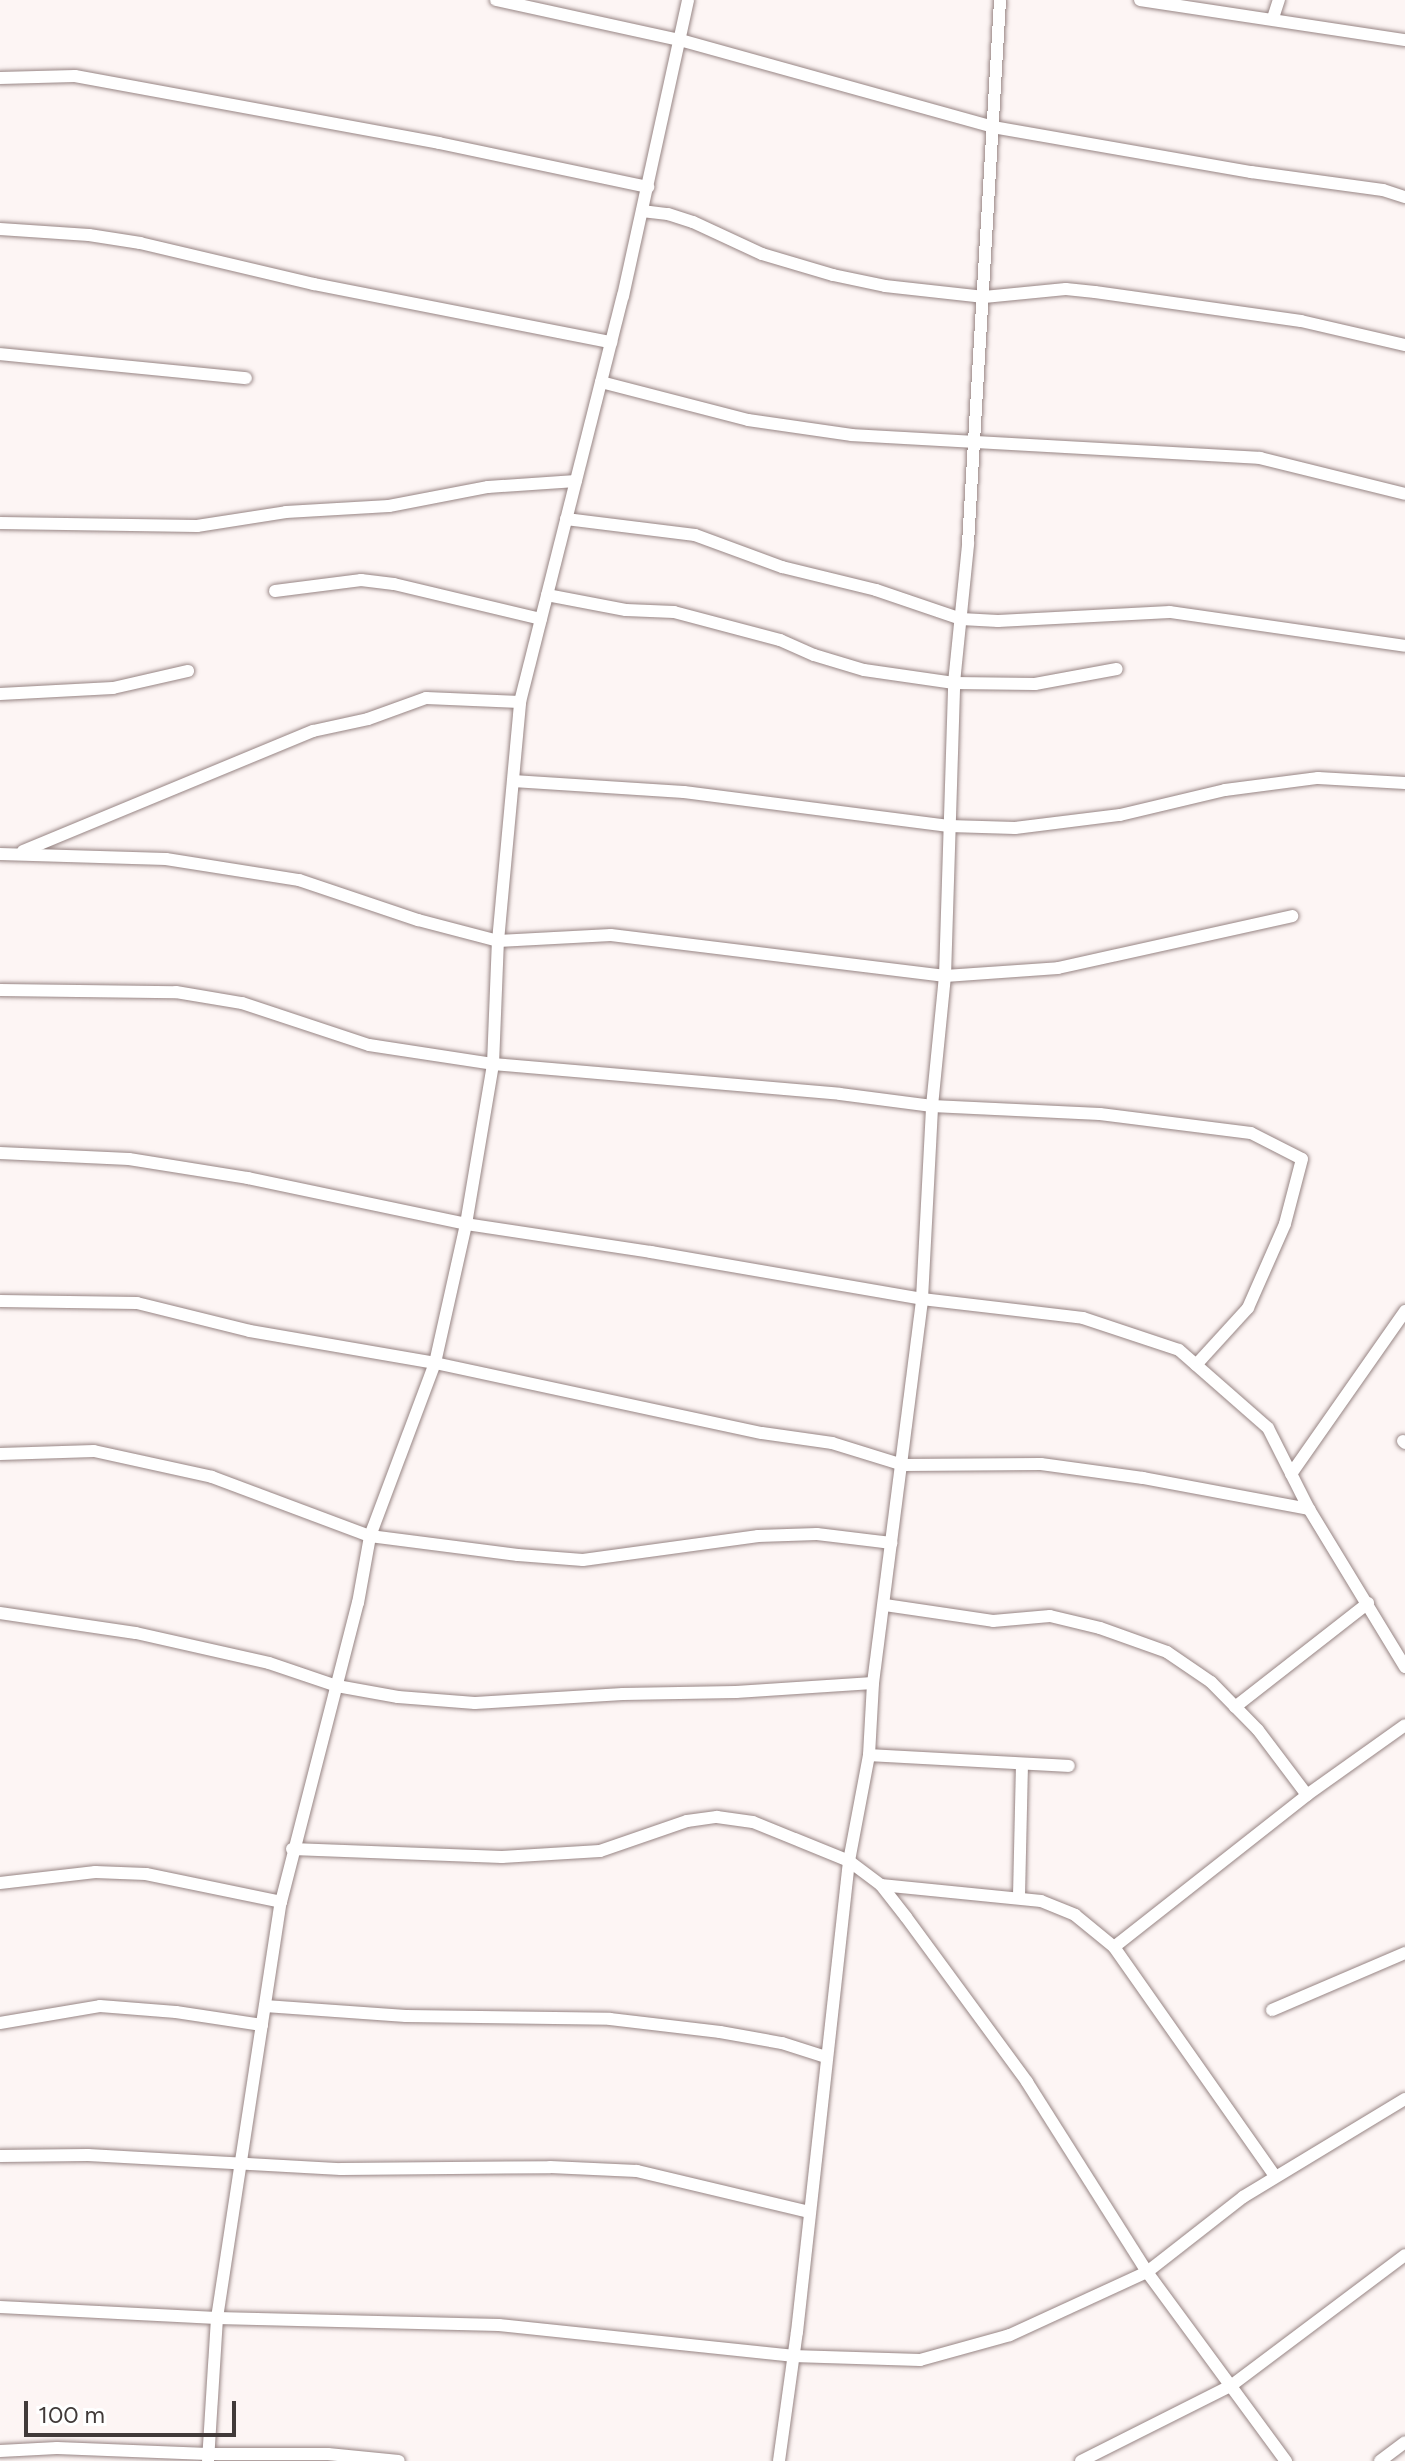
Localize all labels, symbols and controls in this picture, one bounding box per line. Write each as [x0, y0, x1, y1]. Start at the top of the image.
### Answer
scale bar [28, 2385, 240, 2435]
text: 100 m [38, 2400, 105, 2429]

